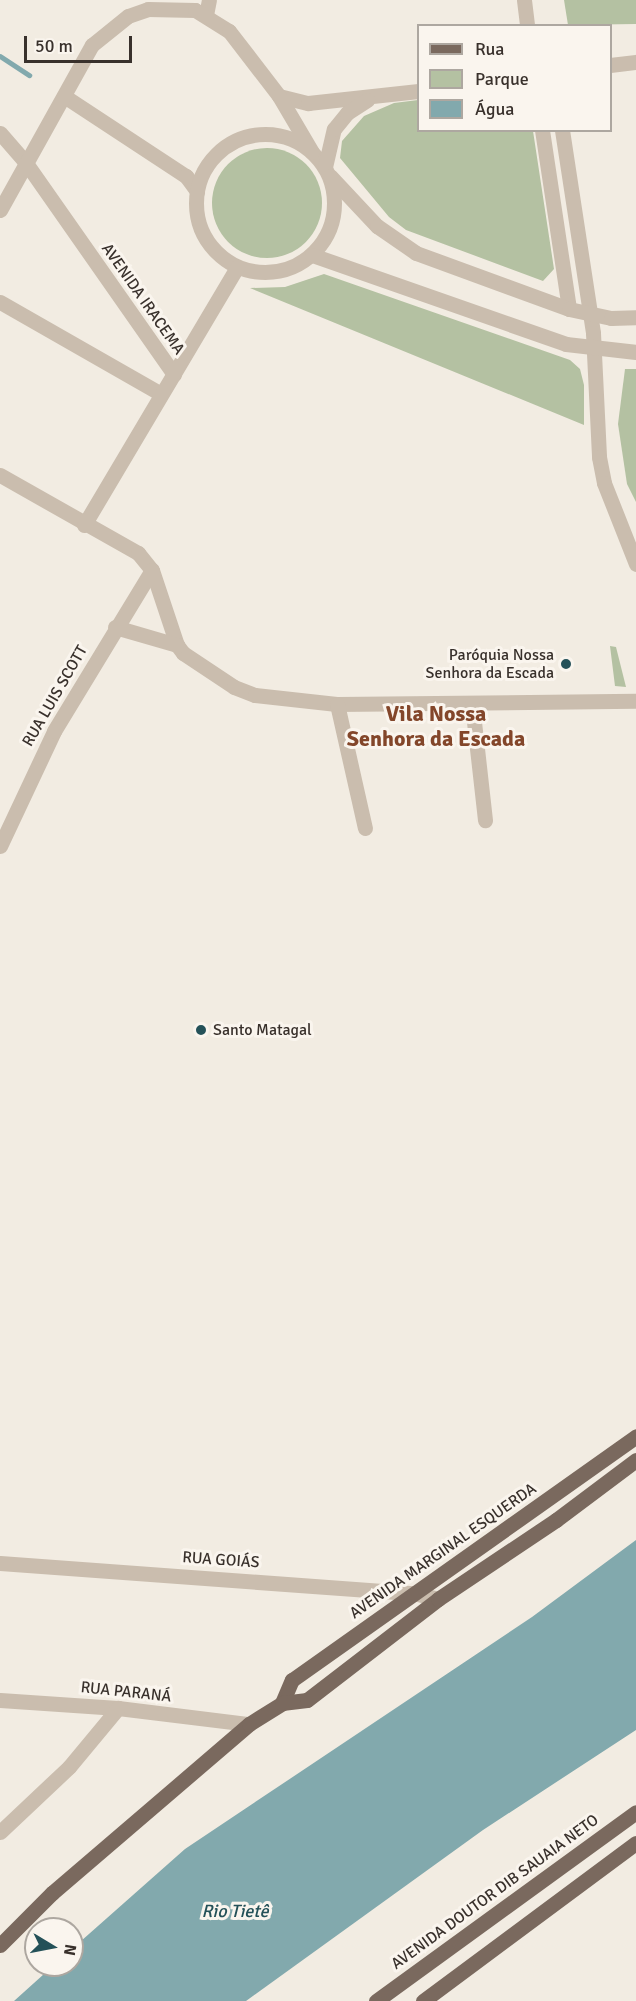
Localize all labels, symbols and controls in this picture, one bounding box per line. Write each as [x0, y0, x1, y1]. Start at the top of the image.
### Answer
scale bar [27, 24, 135, 62]
legend [417, 24, 612, 132]
text: 50 m [35, 35, 73, 57]
text: Rua [475, 38, 504, 60]
text: Parque [475, 68, 529, 90]
text: Água [475, 98, 514, 120]
street label: AVENIDA IRACEMA [97, 240, 189, 358]
street label: RUA LUIS SCOTT [18, 642, 92, 750]
place label: Paróquia Nossa Senhora da Escada [426, 645, 554, 683]
marker: Paróquia Nossa Senhora da Escada [559, 657, 573, 671]
district label: Vila Nossa Senhora da Escada [347, 700, 525, 752]
place label: Santo Matagal [213, 1020, 312, 1040]
marker: Santo Matagal [194, 1023, 208, 1037]
street label: AVENIDA MARGINAL ESQUERDA [346, 1479, 540, 1623]
street label: RUA GOIÁS [182, 1548, 260, 1572]
street label: RUA PARANÁ [80, 1678, 172, 1706]
street label: AVENIDA DOUTOR DIB SAUAIA NETO [388, 1810, 602, 1974]
water label: Rio Tietê [202, 1900, 268, 1922]
north arrow [24, 1917, 84, 1977]
text: N [59, 1943, 81, 1957]

